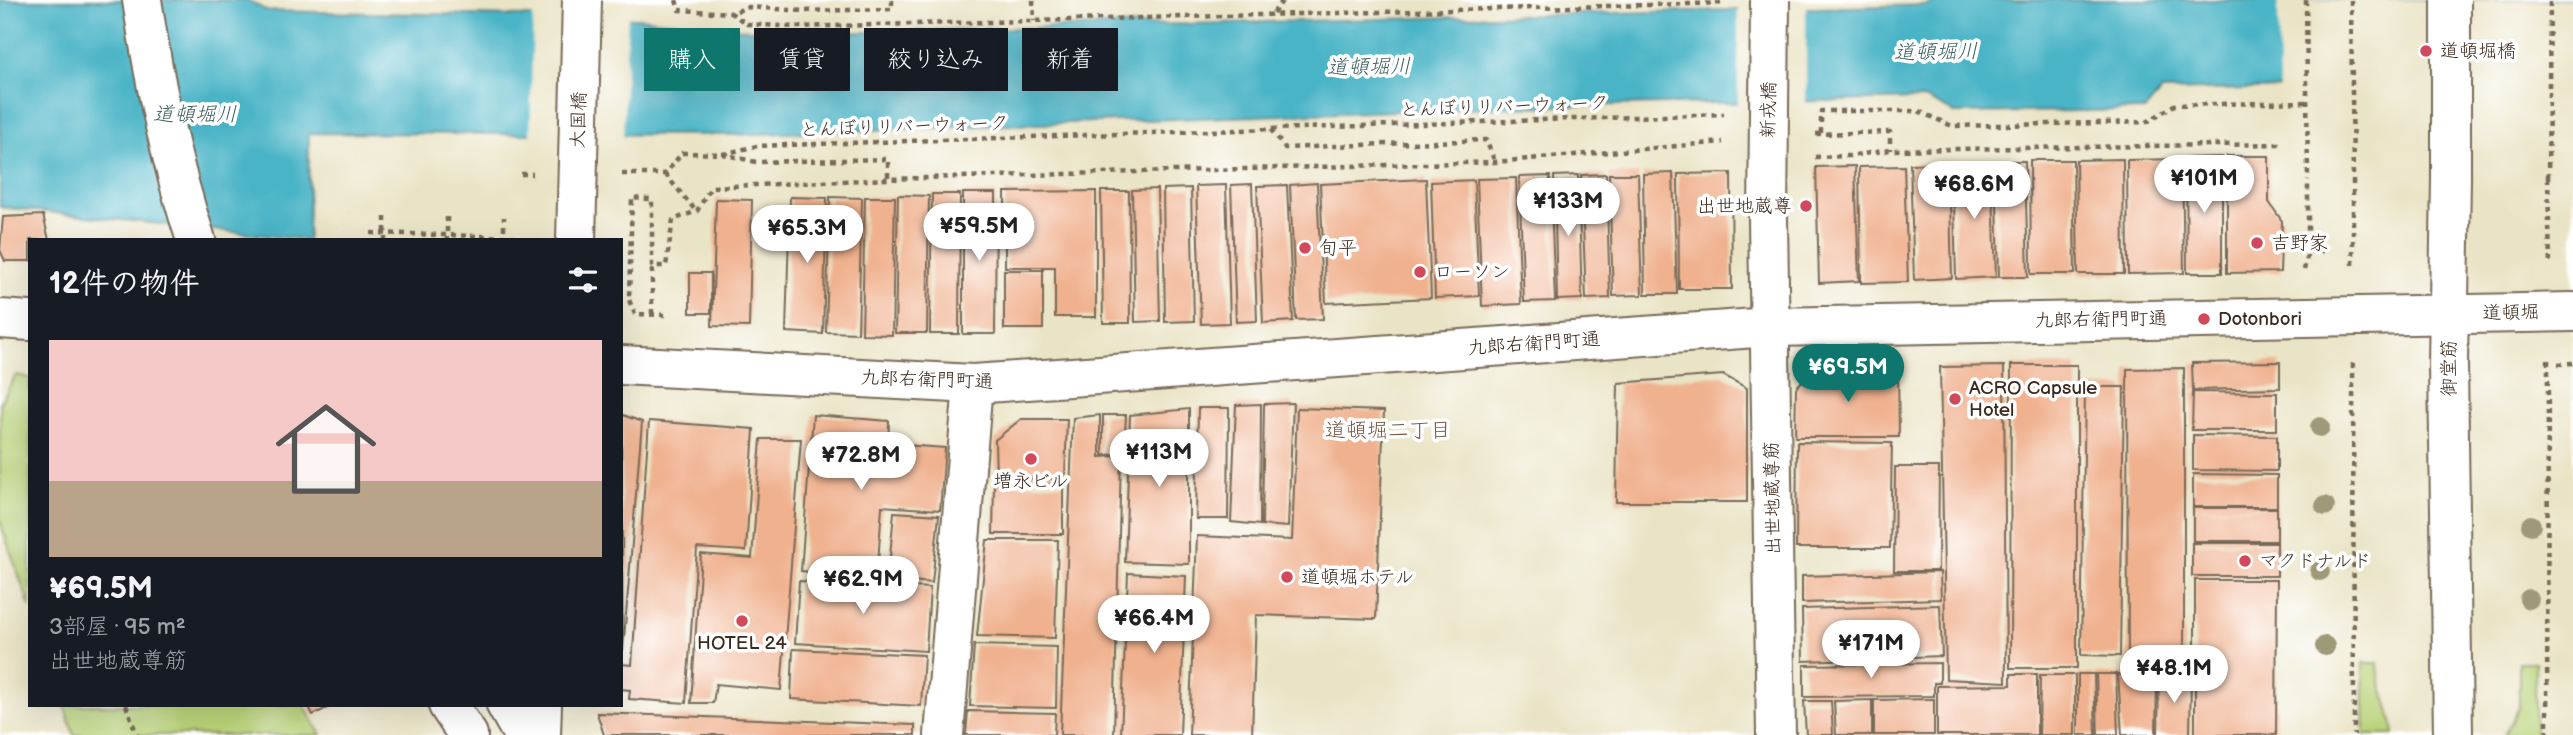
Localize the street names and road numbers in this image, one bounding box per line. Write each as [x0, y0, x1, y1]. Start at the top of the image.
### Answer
street label: 新戎橋 [1757, 81, 1781, 139]
street label: 大国橋 [567, 91, 591, 149]
street label: とんぼりリバーウォーク [1399, 92, 1609, 122]
street label: とんぼりリバーウォーク [799, 112, 1009, 142]
street label: 道頓堀 [2482, 301, 2540, 325]
street label: 九郎右衛門町通 [2034, 307, 2168, 333]
street label: 九郎右衛門町通 [1467, 328, 1601, 360]
street label: 御堂筋 [2438, 339, 2461, 397]
street label: 九郎右衛門町通 [860, 366, 994, 394]
street label: 出世地蔵尊筋 [1761, 441, 1785, 555]

